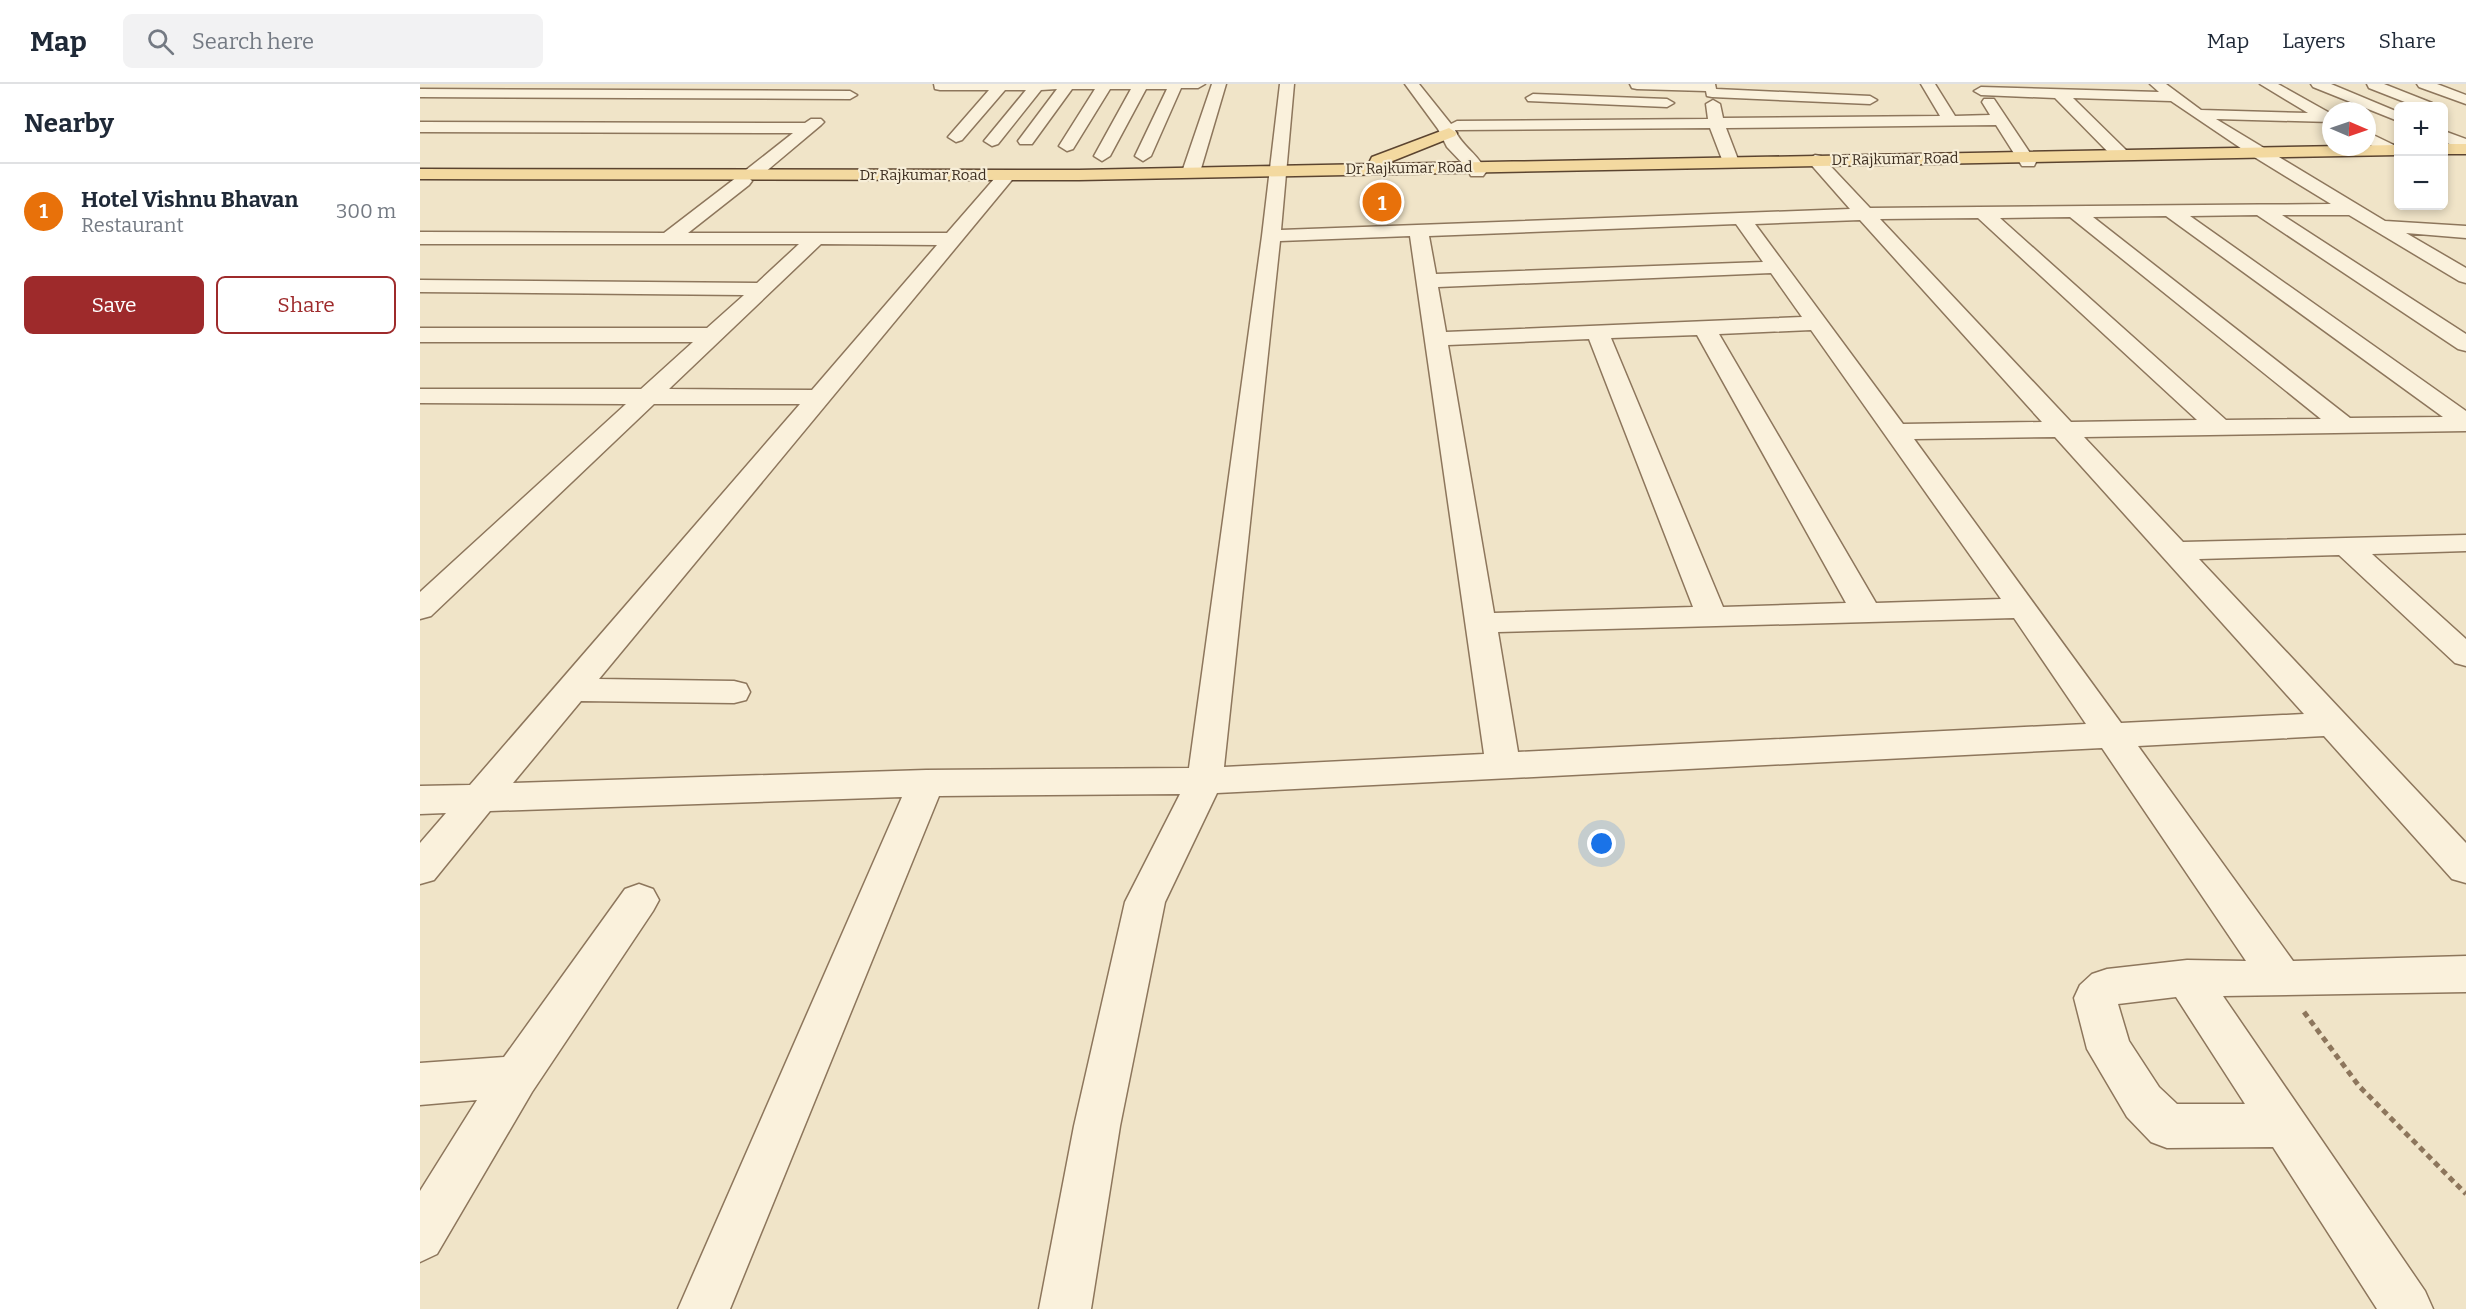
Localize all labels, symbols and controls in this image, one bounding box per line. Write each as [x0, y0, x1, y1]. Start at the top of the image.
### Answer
search box [123, 14, 543, 68]
text: Map [30, 25, 87, 58]
icon: search [144, 25, 177, 58]
text: Search here [192, 28, 314, 55]
text: Map [2207, 28, 2249, 54]
text: Layers [2282, 28, 2346, 54]
text: Share [2379, 28, 2436, 54]
north arrow [2322, 102, 2376, 156]
map controls [2394, 102, 2448, 210]
button: + [2394, 102, 2448, 156]
text: Nearby [24, 108, 114, 139]
street label: Dr Rajkumar Road [1831, 149, 1959, 169]
button: − [2394, 156, 2448, 210]
street label: Dr Rajkumar Road [1345, 158, 1473, 178]
street label: Dr Rajkumar Road [859, 166, 987, 184]
pin: 1 [1362, 180, 1402, 224]
text: Hotel Vishnu Bhavan [81, 186, 298, 213]
text: 1 [39, 199, 48, 223]
text: 300 m [336, 199, 396, 223]
text: Restaurant [81, 213, 184, 237]
button: Save [24, 276, 204, 334]
button: Share [216, 276, 396, 334]
your location [1587, 829, 1616, 858]

